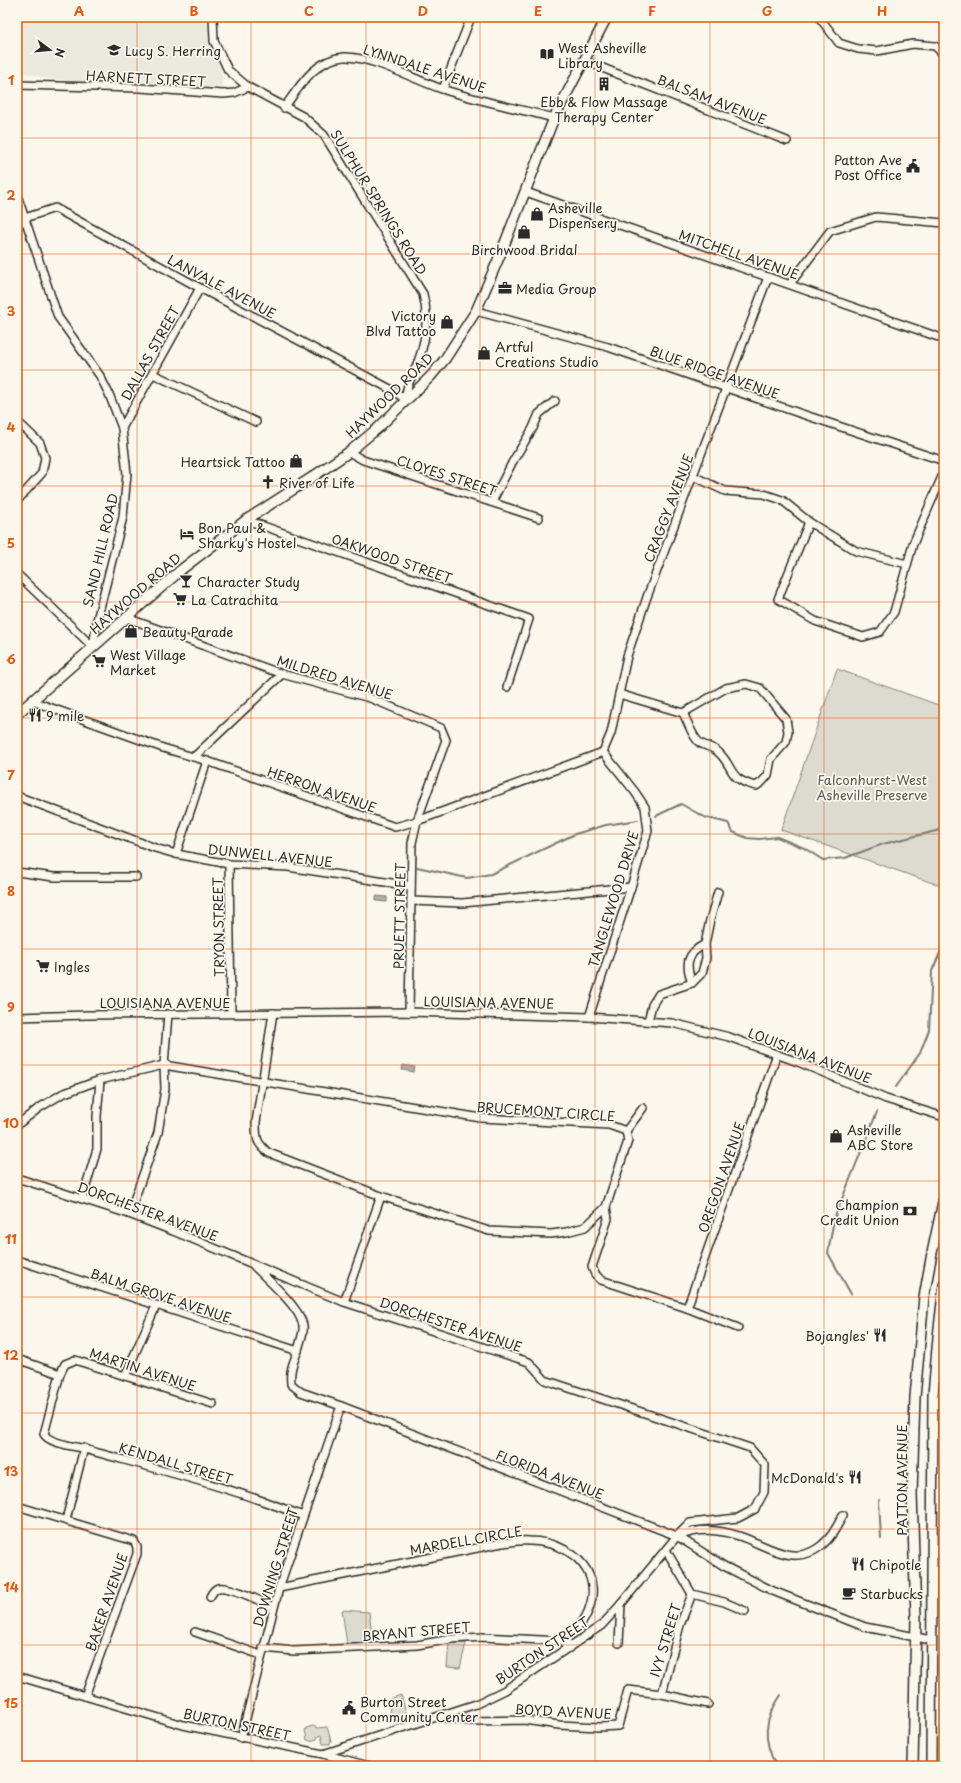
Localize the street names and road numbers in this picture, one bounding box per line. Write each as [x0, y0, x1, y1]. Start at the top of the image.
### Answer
street label: LYNNDALE AVENUE [361, 39, 489, 97]
street label: HARNETT STREET [86, 65, 207, 91]
street label: BALSAM AVENUE [655, 69, 769, 129]
street label: SULPHUR SPRINGS ROAD [326, 126, 432, 279]
street label: MITCHELL AVENUE [676, 225, 802, 283]
street label: LANVALE AVENUE [164, 249, 280, 323]
street label: DALLAS STREET [116, 302, 184, 404]
street label: BLUE RIDGE AVENUE [648, 341, 782, 403]
street label: HAYWOOD ROAD [341, 348, 437, 442]
street label: CLOYES STREET [394, 450, 500, 500]
street label: CRAGGY AVENUE [639, 451, 697, 565]
street label: SAND HILL ROAD [78, 491, 122, 609]
street label: OAKWOOD STREET [329, 528, 455, 588]
street label: HAYWOOD ROAD [85, 548, 185, 638]
street label: MILDRED AVENUE [275, 650, 395, 704]
street label: HERRON AVENUE [265, 761, 379, 817]
street label: TANGLEWOOD DRIVE [583, 828, 643, 970]
street label: DUNWELL AVENUE [207, 839, 333, 871]
street label: PRUETT STREET [389, 863, 409, 969]
street label: TRYON STREET [208, 877, 228, 977]
street label: LOUISIANA AVENUE [423, 991, 555, 1013]
street label: LOUISIANA AVENUE [100, 993, 230, 1012]
street label: LOUISIANA AVENUE [746, 1023, 874, 1087]
street label: BRUCEMONT CIRCLE [476, 1097, 616, 1125]
street label: OREGON AVENUE [693, 1119, 749, 1235]
street label: DORCHESTER AVENUE [75, 1177, 221, 1245]
street label: BALM GROVE AVENUE [88, 1263, 234, 1327]
street label: DORCHESTER AVENUE [377, 1292, 525, 1356]
street label: MARTIN AVENUE [87, 1343, 199, 1395]
street label: PATTON AVENUE [892, 1424, 911, 1536]
street label: KENDALL STREET [117, 1438, 235, 1488]
street label: FLORIDA AVENUE [493, 1445, 607, 1503]
street label: DOWNING STREET [248, 1505, 302, 1629]
street label: MARDELL CIRCLE [408, 1521, 524, 1559]
street label: BAKER AVENUE [80, 1551, 132, 1653]
street label: IVY STREET [645, 1601, 685, 1679]
street label: BURTON STREET [491, 1611, 593, 1688]
street label: BRYANT STREET [361, 1617, 471, 1645]
street label: BOYD AVENUE [514, 1699, 612, 1723]
street label: BURTON STREET [182, 1703, 293, 1745]

